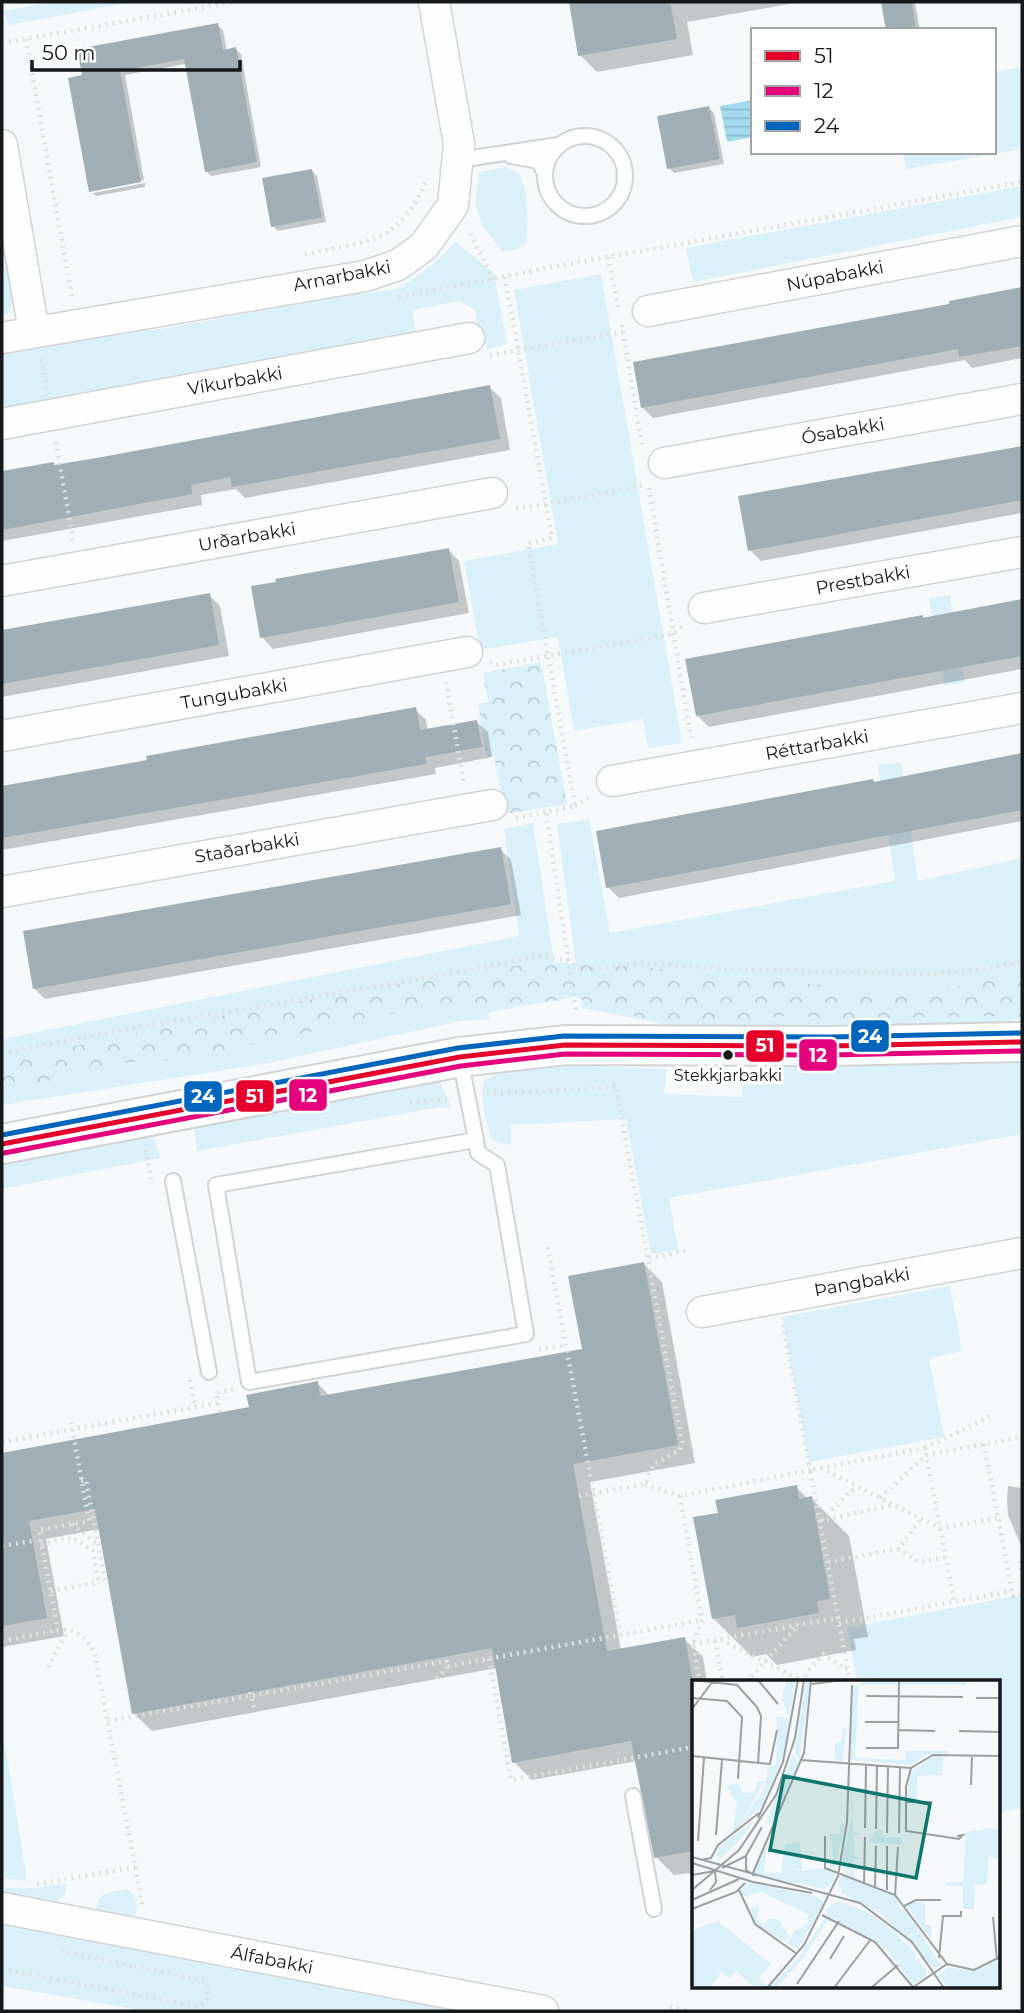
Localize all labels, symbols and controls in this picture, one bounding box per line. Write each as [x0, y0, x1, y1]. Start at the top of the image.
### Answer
scale bar [32, 28, 240, 72]
legend [751, 28, 996, 154]
text: 50 m [42, 40, 96, 65]
text: 51 [814, 43, 833, 68]
text: 12 [814, 78, 834, 103]
text: 24 [814, 113, 839, 138]
street label: Arnarbakki [291, 256, 393, 296]
street label: Núpabakki [784, 256, 886, 296]
street label: Víkurbakki [186, 362, 284, 400]
street label: Ósabakki [800, 413, 886, 449]
street label: Urðarbakki [196, 518, 298, 556]
street label: Prestbakki [814, 561, 912, 599]
street label: Tungubakki [179, 674, 289, 714]
street label: Réttarbakki [764, 725, 870, 765]
street label: Staðarbakki [193, 828, 301, 868]
line badge: 24 [850, 1019, 890, 1053]
text: 24 [858, 1025, 882, 1048]
line badge: 51 [745, 1029, 785, 1063]
text: 51 [756, 1034, 774, 1057]
line badge: 12 [798, 1038, 838, 1072]
text: 12 [809, 1044, 827, 1067]
marker: Stekkjarbakki [721, 1048, 735, 1062]
place label: Stekkjarbakki [674, 1066, 782, 1085]
line badge: 12 [288, 1078, 328, 1112]
line badge: 51 [235, 1079, 275, 1113]
line badge: 24 [183, 1080, 223, 1113]
text: 12 [299, 1084, 317, 1107]
text: 24 [191, 1085, 215, 1108]
text: 51 [246, 1085, 264, 1108]
street label: Þangbakki [812, 1263, 912, 1301]
inset map [692, 1680, 1000, 1988]
street label: Álfabakki [229, 1941, 315, 1979]

